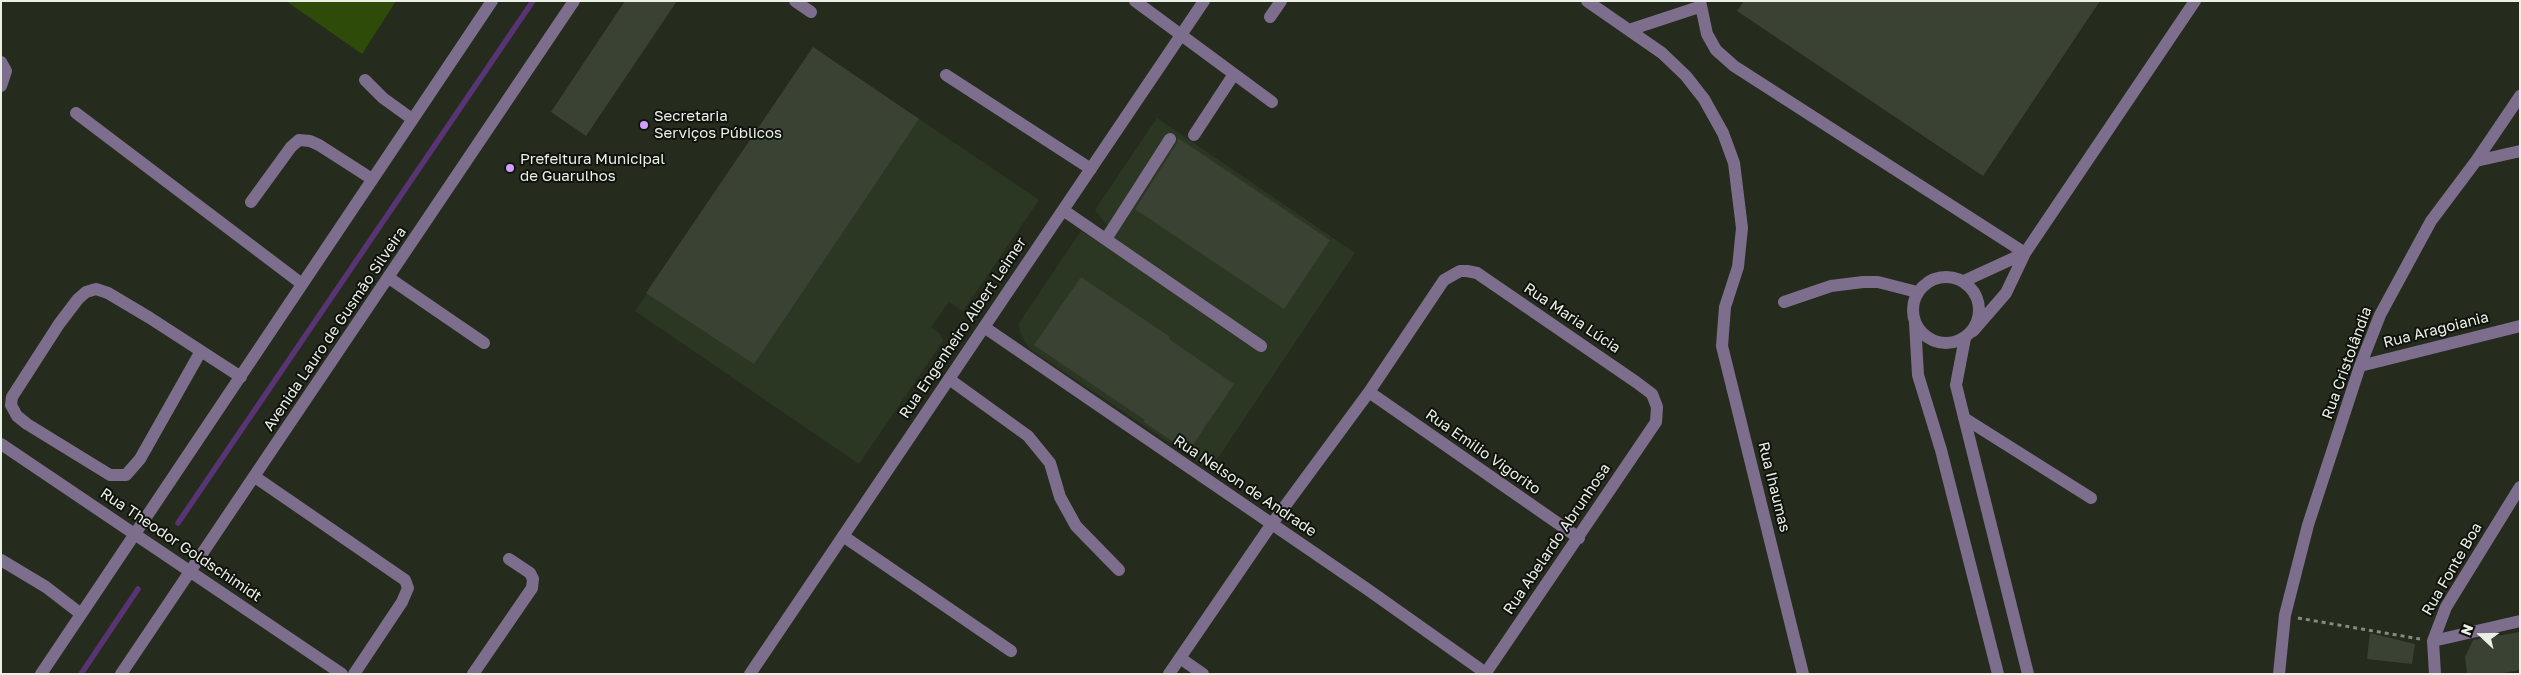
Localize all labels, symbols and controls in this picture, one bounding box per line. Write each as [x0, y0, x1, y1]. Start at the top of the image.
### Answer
place label: Secretaria Serviços Públicos [654, 107, 782, 142]
marker: Secretaria Serviços Públicos [638, 119, 650, 131]
place label: Prefeitura Municipal de Guarulhos [520, 150, 665, 185]
marker: Prefeitura Municipal de Guarulhos [504, 162, 516, 174]
street label: Avenida Lauro de Gusmão Silveira [260, 224, 410, 434]
street label: Rua Engenheiro Albert Leimer [896, 234, 1030, 422]
street label: Rua Maria Lúcia [1520, 279, 1624, 357]
street label: Rua Cristolândia [2318, 304, 2376, 422]
street label: Rua Aragoiania [2381, 308, 2491, 352]
street label: Rua Emilio Vigorito [1422, 406, 1544, 498]
street label: Rua Nelson de Andrade [1170, 431, 1320, 541]
street label: Rua Ihaumas [1754, 440, 1794, 534]
street label: Rua Abelardo Abrunhosa [1500, 460, 1614, 618]
street label: Rua Theodor Goldschimidt [97, 484, 265, 606]
street label: Rua Fonte Boa [2418, 519, 2486, 619]
north arrow [2456, 610, 2506, 660]
text: N [2457, 621, 2476, 637]

